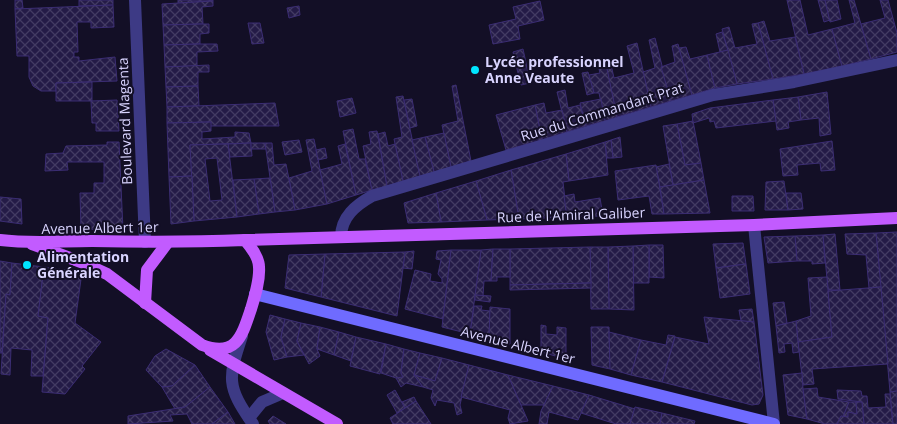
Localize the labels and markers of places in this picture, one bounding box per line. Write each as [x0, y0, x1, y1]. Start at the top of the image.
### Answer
place label: Lycée professionnel Anne Veaute [485, 52, 624, 87]
marker: Lycée professionnel Anne Veaute [469, 64, 481, 76]
place label: Alimentation Générale [37, 247, 129, 282]
marker: Alimentation Générale [21, 259, 33, 271]

